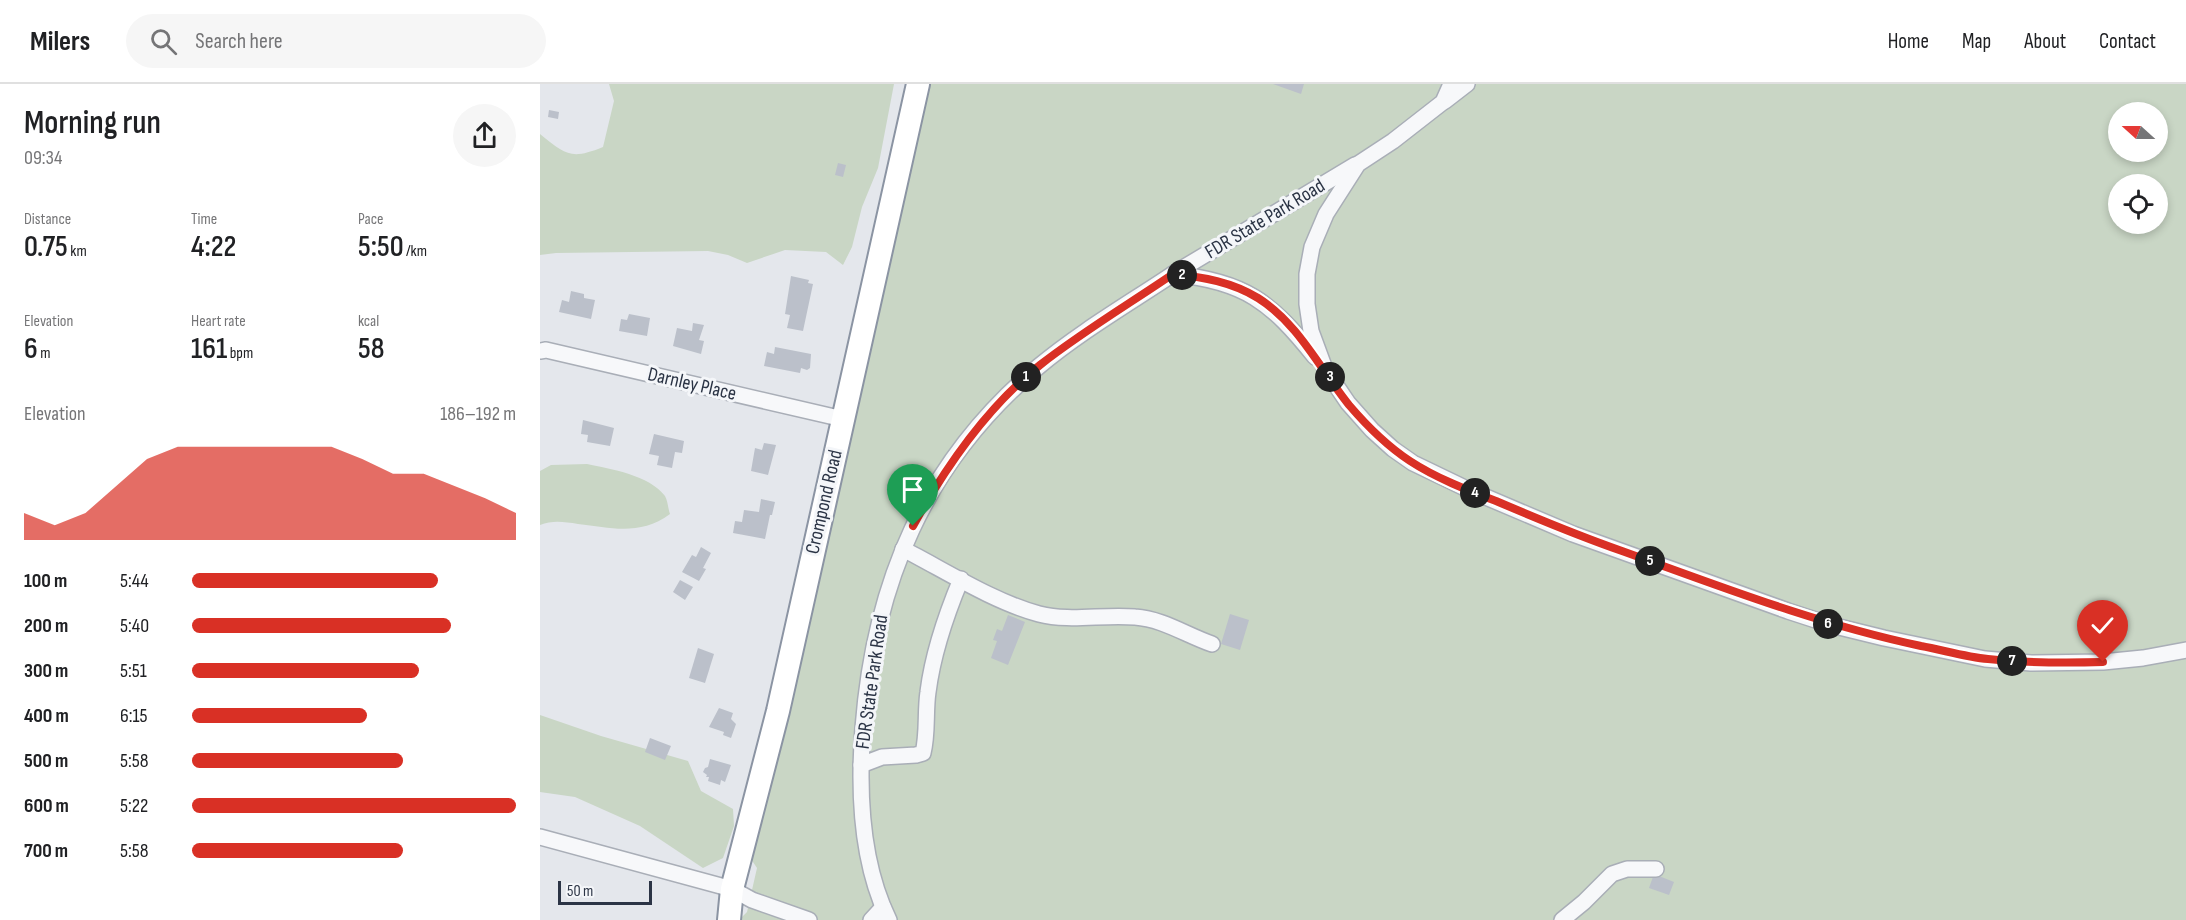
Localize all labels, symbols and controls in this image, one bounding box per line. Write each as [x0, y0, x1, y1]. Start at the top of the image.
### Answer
search box [126, 14, 546, 68]
text: Milers [30, 25, 90, 58]
icon: search [147, 25, 180, 58]
text: Search here [195, 28, 283, 55]
text: Home [1888, 29, 1929, 54]
text: Map [1962, 29, 1991, 54]
text: About [2024, 29, 2066, 54]
text: Contact [2099, 29, 2156, 54]
north arrow [2108, 102, 2168, 162]
map controls [2108, 102, 2168, 234]
text: Morning run [24, 103, 161, 143]
button: share [453, 104, 516, 167]
text: 09:34 [24, 146, 62, 170]
street label: FDR State Park Road [1201, 174, 1329, 264]
button: locate [2108, 174, 2168, 234]
text: Distance [24, 210, 71, 229]
text: Time [191, 210, 217, 229]
text: Pace [358, 210, 383, 229]
text: 0.75 [24, 229, 68, 265]
text: 4:22 [191, 229, 236, 265]
text: 5:50 [358, 229, 404, 265]
text: km [68, 242, 87, 261]
text: /km [404, 242, 427, 261]
pin: 2 [1167, 260, 1197, 290]
text: 2 [1178, 265, 1186, 284]
text: Elevation [24, 312, 73, 331]
text: Heart rate [191, 312, 246, 331]
text: kcal [358, 312, 379, 331]
text: 6 [24, 331, 38, 367]
text: 161 [191, 331, 227, 367]
text: 58 [358, 331, 384, 367]
text: m [38, 344, 51, 363]
text: bpm [227, 344, 253, 363]
street label: Darnley Place [645, 362, 739, 406]
pin: 1 [1011, 362, 1041, 392]
pin: 3 [1315, 362, 1345, 392]
text: 1 [1023, 367, 1029, 386]
text: 3 [1326, 367, 1334, 386]
text: Elevation [24, 402, 86, 426]
text: 186–192 m [440, 402, 516, 426]
street label: Crompond Road [800, 448, 848, 556]
pin [887, 464, 938, 526]
icon: arrive [896, 473, 929, 506]
pin: 4 [1460, 478, 1490, 508]
text: 4 [1471, 483, 1479, 502]
pin: 5 [1635, 546, 1665, 576]
text: 5 [1646, 551, 1654, 570]
text: 100 m [24, 569, 67, 593]
text: 5:44 [120, 569, 149, 593]
pin [2077, 600, 2128, 662]
pin: 6 [1813, 609, 1843, 639]
icon: check [2086, 609, 2119, 642]
street label: FDR State Park Road [851, 613, 893, 751]
text: 200 m [24, 614, 68, 638]
text: 5:40 [120, 614, 149, 638]
text: 6 [1824, 614, 1832, 633]
pin: 7 [1997, 646, 2027, 676]
text: 7 [2009, 651, 2015, 670]
text: 300 m [24, 659, 68, 683]
text: 5:51 [120, 659, 147, 683]
text: 400 m [24, 704, 69, 728]
text: 6:15 [120, 704, 148, 728]
text: 500 m [24, 749, 68, 773]
text: 5:58 [120, 749, 149, 773]
text: 600 m [24, 794, 69, 818]
text: 5:22 [120, 794, 148, 818]
text: 700 m [24, 839, 68, 863]
text: 5:58 [120, 839, 149, 863]
scale bar [558, 878, 652, 906]
text: 50 m [567, 882, 593, 901]

